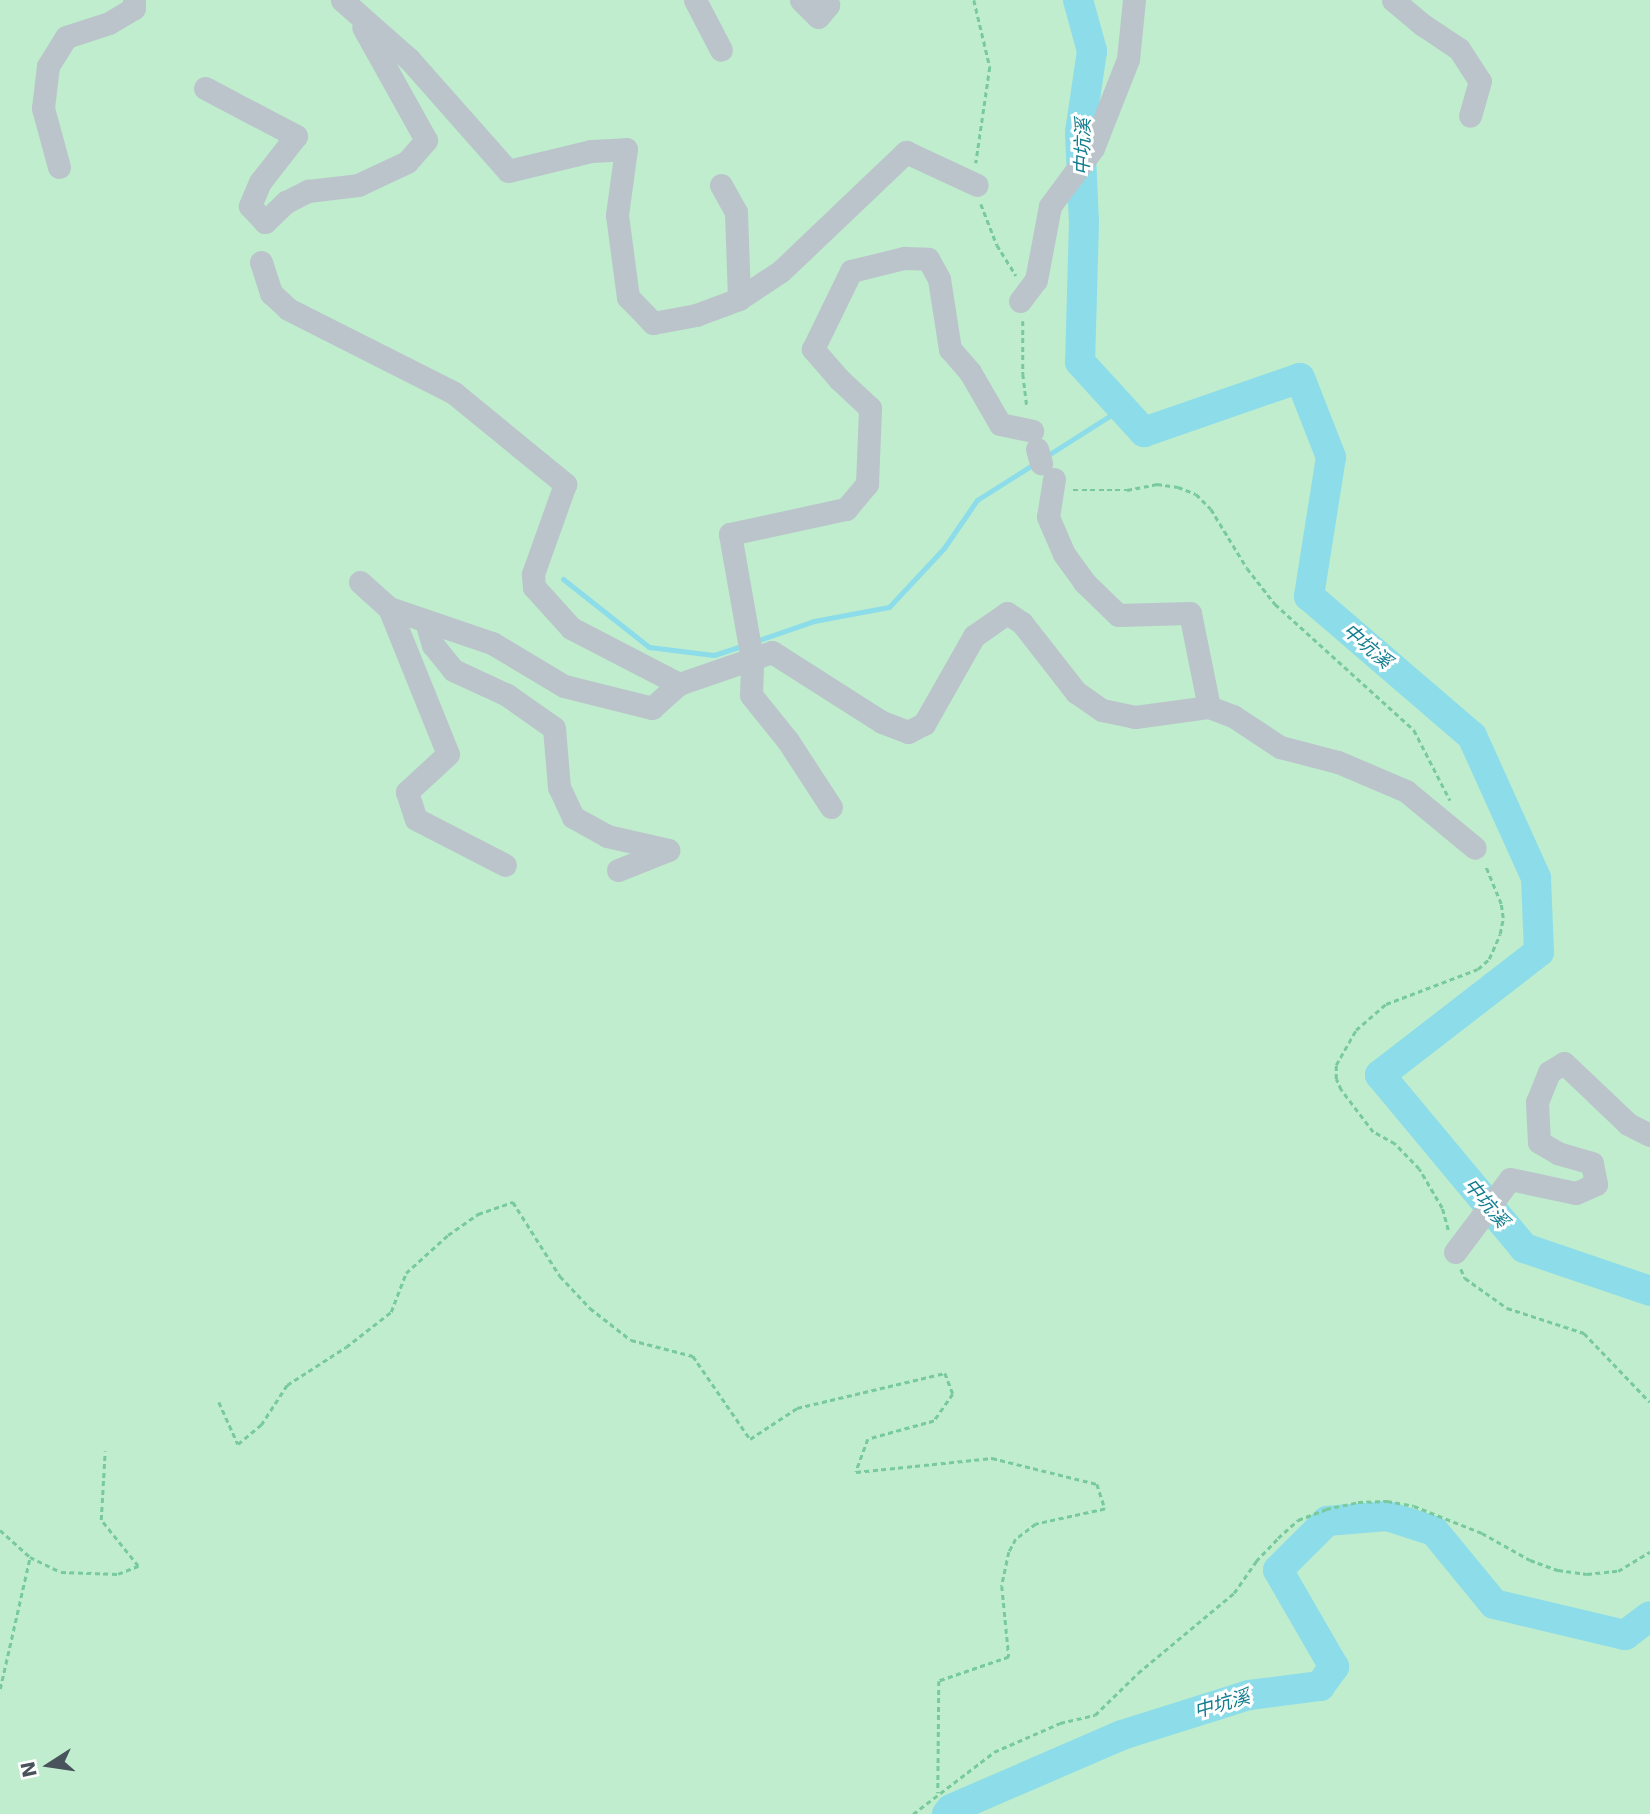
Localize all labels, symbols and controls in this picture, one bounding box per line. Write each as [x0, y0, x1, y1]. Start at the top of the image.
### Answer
water label: 中坑溪 [1071, 118, 1095, 176]
water label: 中坑溪 [1338, 619, 1396, 673]
water label: 中坑溪 [1459, 1174, 1513, 1232]
water label: 中坑溪 [1191, 1685, 1253, 1723]
north arrow [14, 1730, 84, 1800]
text: N [16, 1759, 41, 1779]

